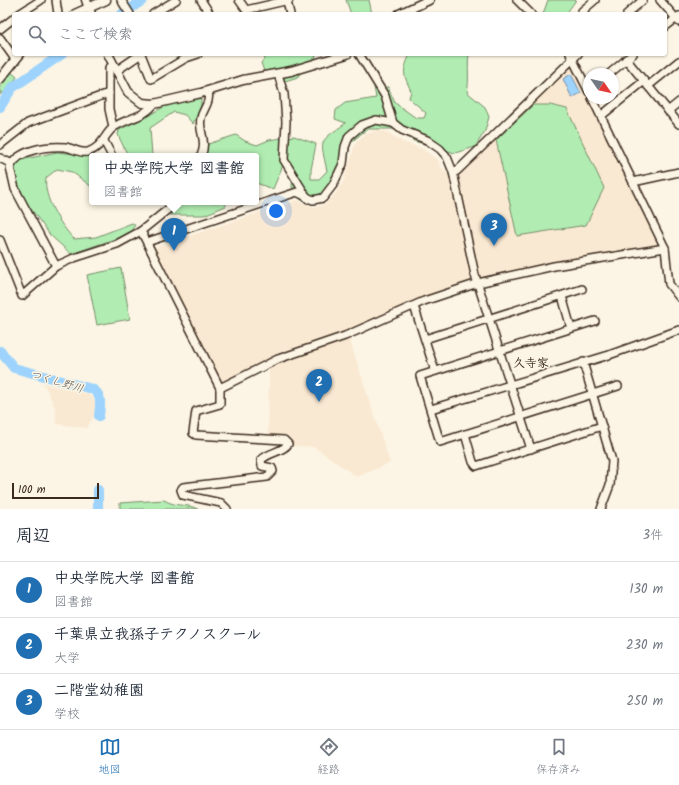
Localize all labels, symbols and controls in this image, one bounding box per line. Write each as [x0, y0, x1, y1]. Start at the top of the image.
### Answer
search box [12, 12, 667, 56]
icon: search [26, 23, 48, 45]
text: ここで検索 [58, 23, 133, 47]
north arrow [583, 68, 619, 104]
popup [89, 153, 259, 205]
text: 中央学院大学 図書館 [104, 157, 244, 181]
text: 図書館 [104, 182, 143, 203]
your location [266, 201, 286, 221]
pin: 3 [481, 213, 507, 246]
pin: 1 [161, 218, 187, 251]
district label: 久寺家 [513, 354, 549, 373]
water label: つくし野川 [28, 366, 86, 398]
pin: 2 [306, 369, 332, 402]
scale bar [12, 481, 99, 500]
text: 100 m [18, 481, 46, 499]
text: 周辺 [16, 523, 50, 550]
text: 3件 [643, 525, 663, 546]
text: 中央学院大学 図書館 [54, 567, 195, 591]
text: 1 [27, 579, 31, 600]
text: 130 m [629, 579, 663, 600]
text: 図書館 [54, 592, 93, 613]
text: 千葉県立我孫子テクノスクール [54, 623, 261, 647]
text: 2 [25, 635, 33, 656]
text: 230 m [626, 635, 663, 656]
text: 大学 [54, 648, 80, 669]
text: 二階堂幼稚園 [54, 679, 144, 703]
text: 3 [25, 691, 33, 712]
text: 250 m [626, 691, 663, 712]
text: 学校 [54, 704, 80, 725]
tab: 地図 [99, 736, 121, 779]
tab: 経路 [318, 736, 340, 779]
tab: 保存済み [537, 736, 581, 779]

